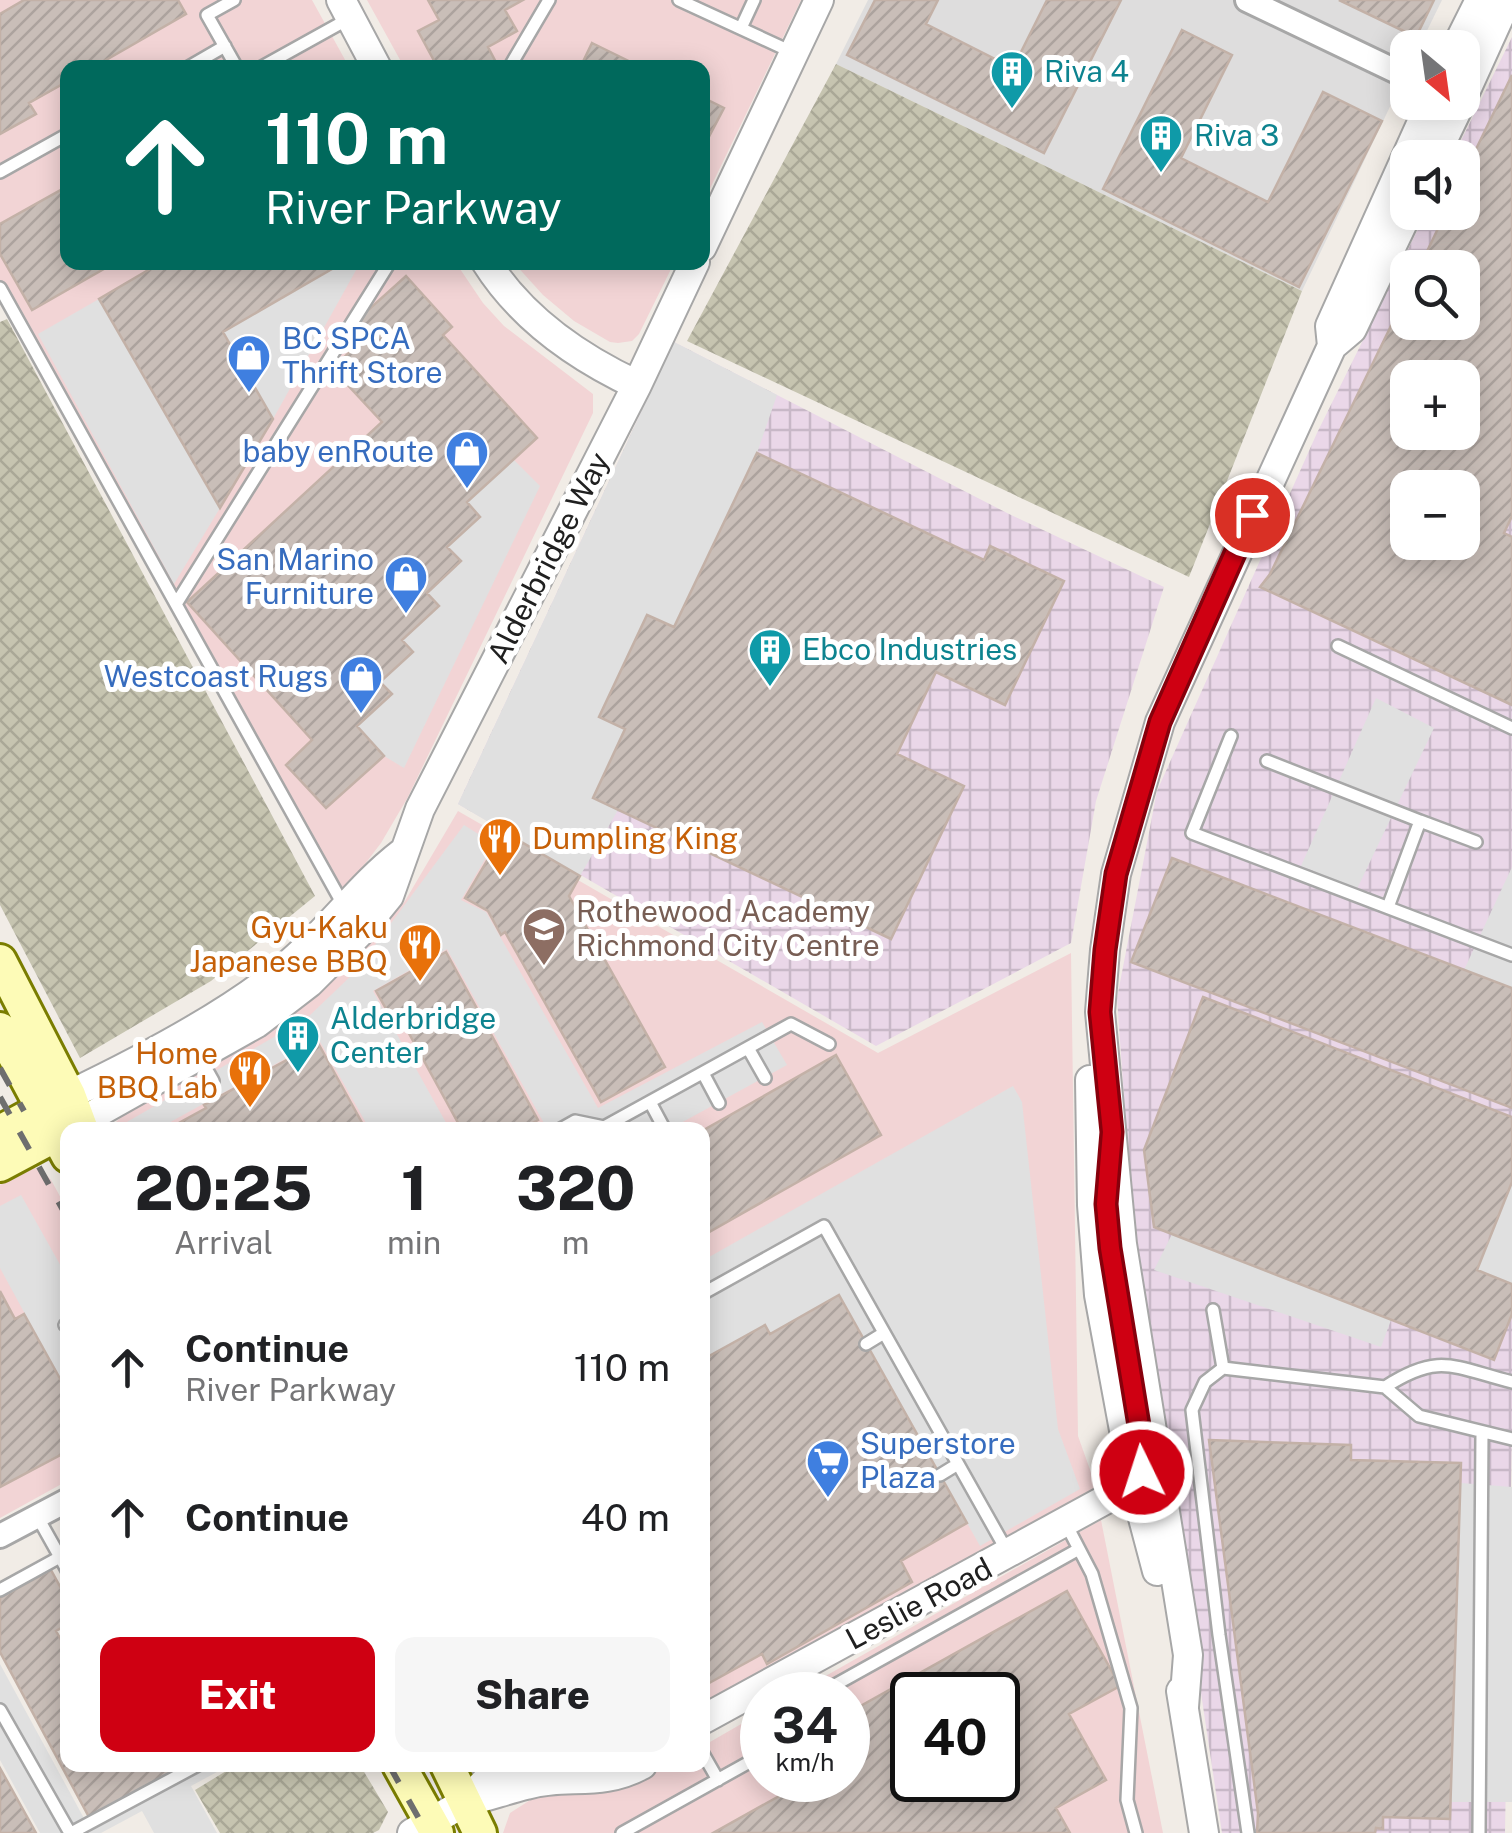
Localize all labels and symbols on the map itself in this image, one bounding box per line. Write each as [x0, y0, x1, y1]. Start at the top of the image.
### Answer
north arrow [1390, 30, 1480, 120]
building icon: Riva 4 [989, 49, 1035, 110]
place label: Riva 4 [1044, 53, 1129, 89]
building icon: Riva 3 [1138, 113, 1184, 174]
place label: Riva 3 [1194, 117, 1279, 153]
place label: BC SPCA Thrift Store [282, 320, 442, 390]
shop icon: BC SPCA Thrift Store [226, 333, 272, 394]
shop icon: baby enRoute [444, 429, 490, 490]
place label: baby enRoute [242, 433, 434, 469]
street label: Alderbridge Way [479, 446, 617, 669]
pin [1210, 473, 1295, 558]
place label: San Marino Furniture [216, 541, 374, 611]
shop icon: San Marino Furniture [383, 554, 429, 615]
building icon: Ebco Industries [747, 627, 793, 688]
place label: Ebco Industries [802, 631, 1017, 667]
shop icon: Westcoast Rugs [338, 654, 384, 715]
place label: Westcoast Rugs [104, 658, 328, 694]
restaurant icon: Dumpling King [477, 816, 523, 877]
place label: Dumpling King [532, 820, 738, 856]
place label: Rothewood Academy Richmond City Centre [576, 893, 880, 963]
school or university icon: Rothewood Academy Richmond City Centre [521, 906, 567, 967]
place label: Gyu-Kaku Japanese BBQ [189, 909, 388, 979]
restaurant icon: Gyu-Kaku Japanese BBQ [397, 922, 443, 983]
place label: Alderbridge Center [330, 1000, 496, 1070]
building icon: Alderbridge Center [275, 1013, 321, 1074]
place label: Home BBQ Lab [97, 1035, 218, 1105]
restaurant icon: Home BBQ Lab [227, 1048, 273, 1109]
position arrow [1090, 1420, 1194, 1524]
place label: Superstore Plaza [860, 1425, 1016, 1495]
supermarket icon: Superstore Plaza [805, 1438, 851, 1499]
street label: Leslie Road [839, 1550, 998, 1657]
speed limit sign: 40 [890, 1672, 1020, 1802]

